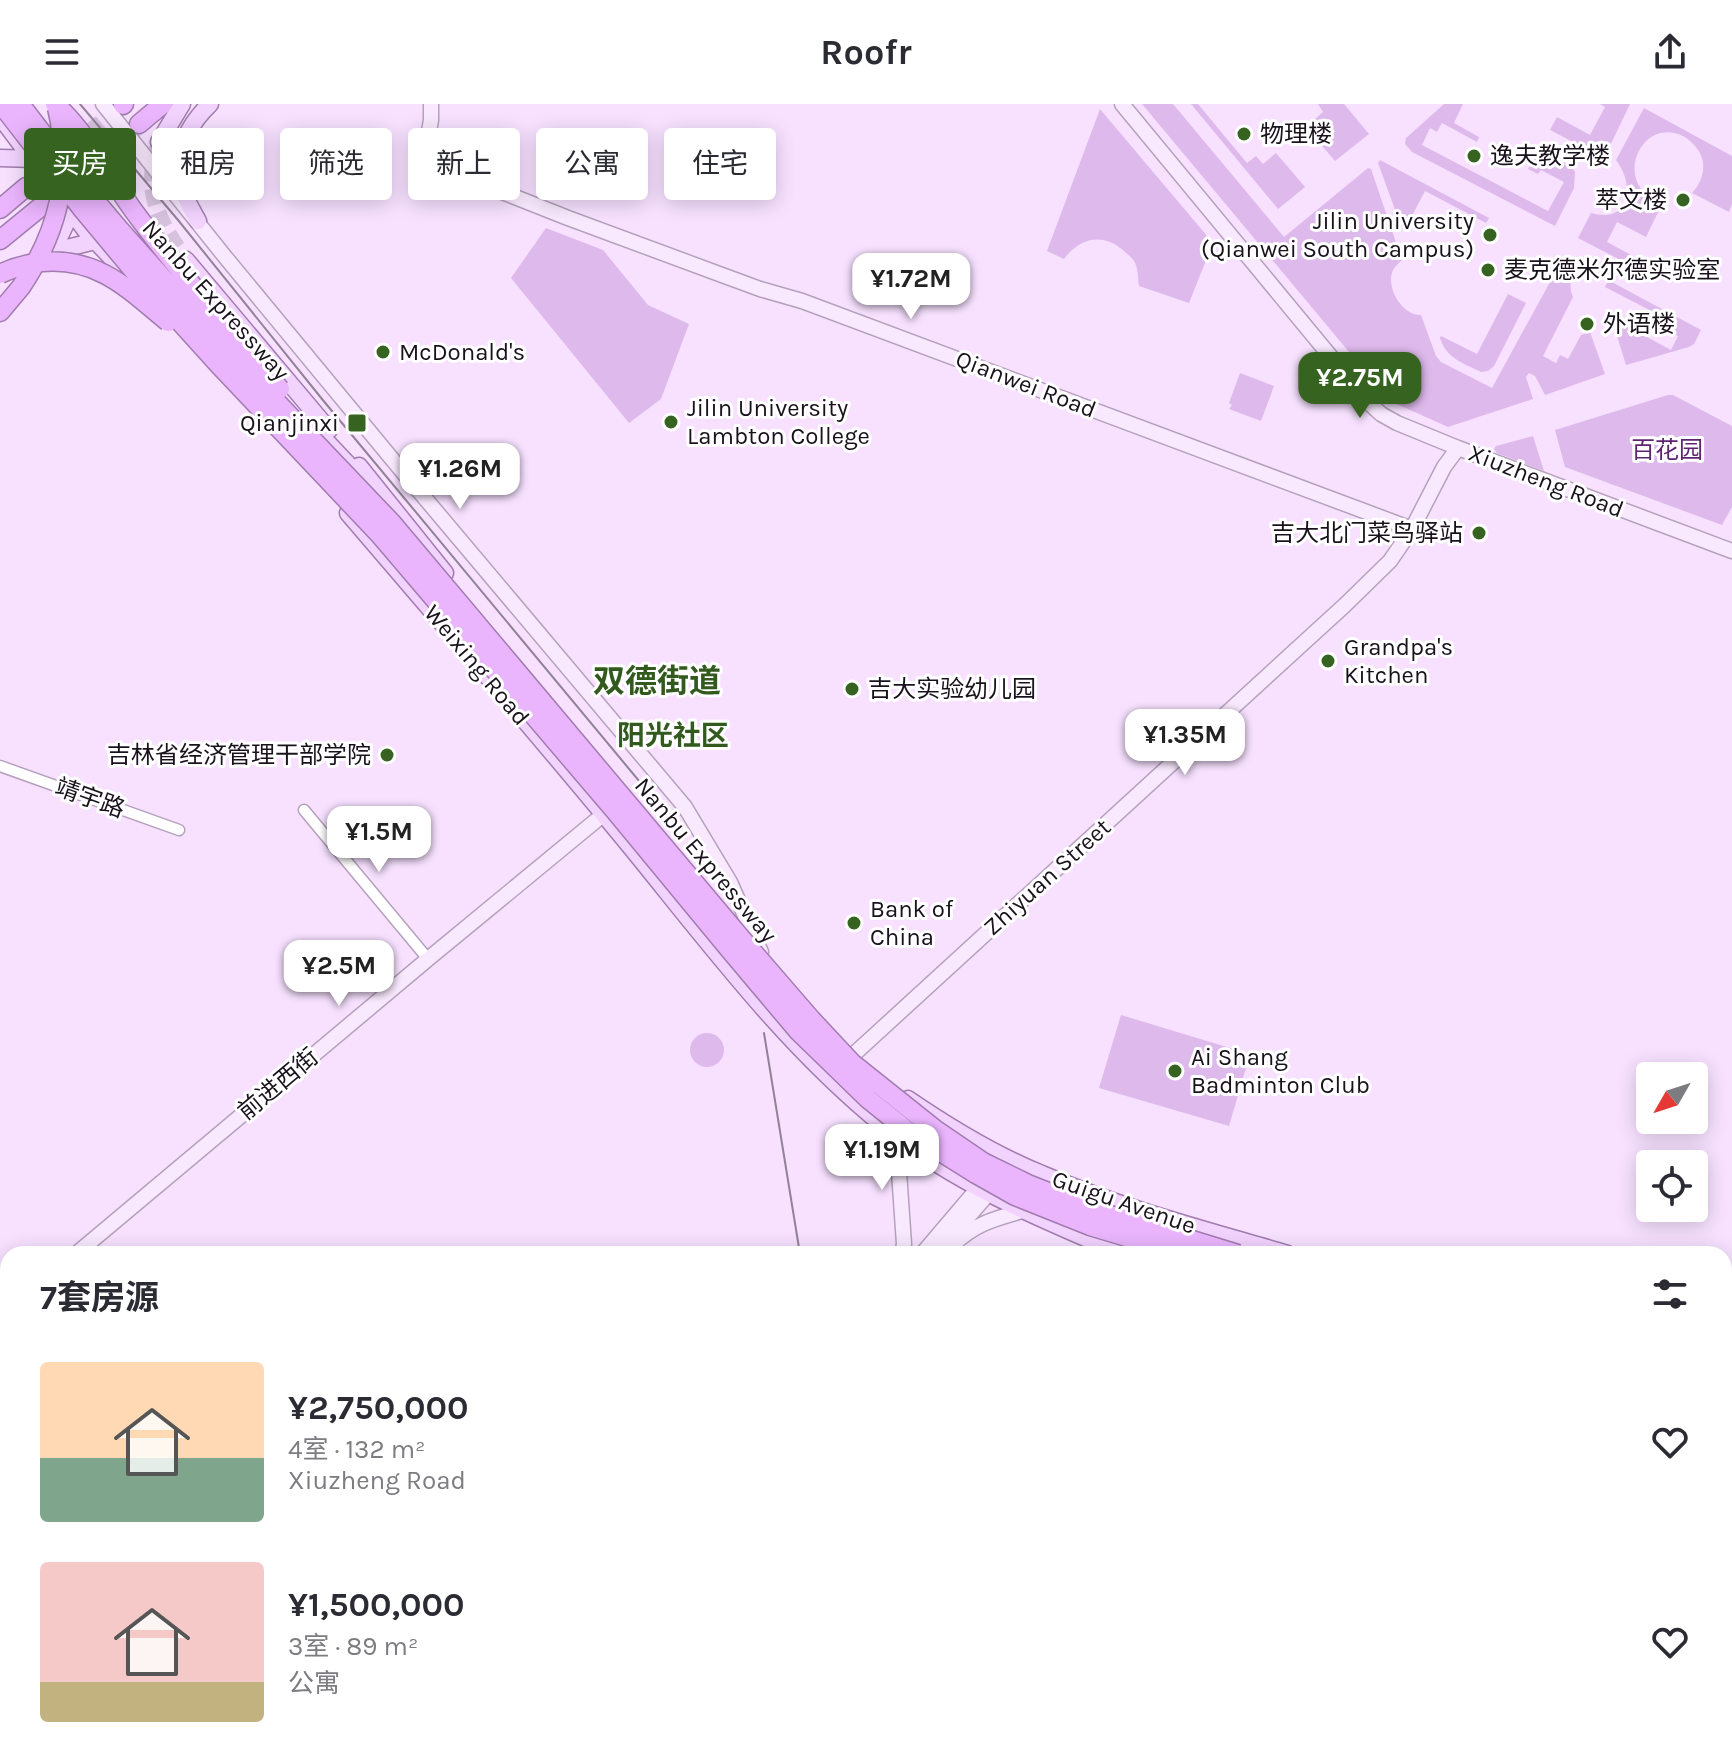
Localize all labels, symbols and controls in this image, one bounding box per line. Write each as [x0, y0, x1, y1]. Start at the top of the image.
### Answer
icon: menu [40, 30, 84, 74]
icon: share [1648, 30, 1692, 74]
text: Roofr [820, 31, 912, 73]
place label: 物理楼 [1260, 120, 1332, 148]
marker: 物理楼 [1235, 125, 1253, 143]
chip: 买房 [24, 128, 136, 200]
chip: 租房 [152, 128, 264, 200]
chip: 筛选 [280, 128, 392, 200]
chip: 新上 [408, 128, 520, 200]
chip: 公寓 [536, 128, 648, 200]
chip: 住宅 [664, 128, 776, 200]
place label: 逸夫教学楼 [1490, 142, 1610, 170]
marker: 逸夫教学楼 [1465, 147, 1483, 165]
place label: 萃文楼 [1595, 186, 1667, 214]
marker: 萃文楼 [1674, 191, 1692, 209]
place label: Jilin University (Qianwei South Campus) [1201, 207, 1474, 263]
street label: Nanbu Expressway [137, 214, 295, 386]
marker: Jilin University (Qianwei South Campus) [1481, 226, 1499, 244]
pin: ¥1.72M [846, 253, 976, 321]
place label: 麦克德米尔德实验室 [1504, 256, 1720, 284]
marker: 麦克德米尔德实验室 [1479, 261, 1497, 279]
text: ¥1.72M [870, 263, 952, 294]
place label: 外语楼 [1603, 310, 1675, 338]
marker: 外语楼 [1578, 315, 1596, 333]
place label: McDonald's [399, 338, 525, 366]
marker: McDonald's [374, 343, 392, 361]
street label: Qianwei Road [952, 344, 1100, 424]
pin: ¥2.75M [1295, 352, 1425, 420]
text: ¥2.75M [1316, 362, 1404, 393]
place label: Jilin University Lambton College [687, 394, 870, 450]
place label: Qianjinxi [240, 409, 339, 437]
marker: Qianjinxi [346, 412, 368, 434]
marker: Jilin University Lambton College [662, 413, 680, 431]
park label: 百花园 [1631, 436, 1703, 464]
street label: Xiuzheng Road [1464, 438, 1628, 524]
pin: ¥1.26M [395, 443, 525, 511]
text: ¥1.26M [418, 453, 502, 484]
place label: 吉大北门菜鸟驿站 [1271, 519, 1463, 547]
marker: 吉大北门菜鸟驿站 [1470, 524, 1488, 542]
street label: Weixing Road [419, 599, 535, 731]
place label: Grandpa's Kitchen [1344, 633, 1453, 689]
marker: Grandpa's Kitchen [1319, 652, 1337, 670]
district label: 双德街道 [593, 663, 721, 700]
place label: 吉大实验幼儿园 [868, 675, 1036, 703]
marker: 吉大实验幼儿园 [843, 680, 861, 698]
pin: ¥1.35M [1120, 709, 1250, 777]
district label: 阳光社区 [617, 719, 729, 752]
text: ¥1.35M [1143, 719, 1227, 750]
place label: 吉林省经济管理干部学院 [107, 741, 371, 769]
marker: 吉林省经济管理干部学院 [378, 746, 396, 764]
street label: Nanbu Expressway [629, 772, 783, 948]
street label: 靖宇路 [51, 773, 129, 823]
pin: ¥1.5M [323, 806, 435, 874]
street label: Zhiyuan Street [978, 813, 1116, 941]
text: ¥1.5M [345, 816, 413, 847]
place label: Bank of China [870, 895, 954, 951]
marker: Bank of China [845, 914, 863, 932]
pin: ¥2.5M [283, 940, 395, 1008]
text: ¥2.5M [302, 950, 376, 981]
street label: 前进西街 [232, 1042, 324, 1126]
place label: Ai Shang Badminton Club [1191, 1043, 1370, 1099]
marker: Ai Shang Badminton Club [1166, 1062, 1184, 1080]
north arrow [1636, 1062, 1708, 1134]
map controls [1636, 1062, 1708, 1222]
pin: ¥1.19M [817, 1124, 947, 1192]
text: ¥1.19M [843, 1134, 921, 1165]
button: locate [1636, 1150, 1708, 1222]
street label: Guigu Avenue [1049, 1164, 1199, 1240]
icon: filters [1648, 1272, 1692, 1316]
text: 7套房源 [40, 1278, 159, 1318]
text: ¥2,750,000 [288, 1388, 468, 1428]
icon: home [104, 1394, 200, 1490]
icon: heart [1648, 1420, 1692, 1464]
text: 4室 · 132 m² [288, 1434, 425, 1465]
text: Xiuzheng Road [288, 1465, 466, 1496]
text: ¥1,500,000 [288, 1585, 465, 1625]
icon: home [104, 1594, 200, 1690]
icon: heart [1648, 1620, 1692, 1664]
text: 3室 · 89 m² [288, 1631, 418, 1662]
text: 公寓 [288, 1668, 340, 1699]

